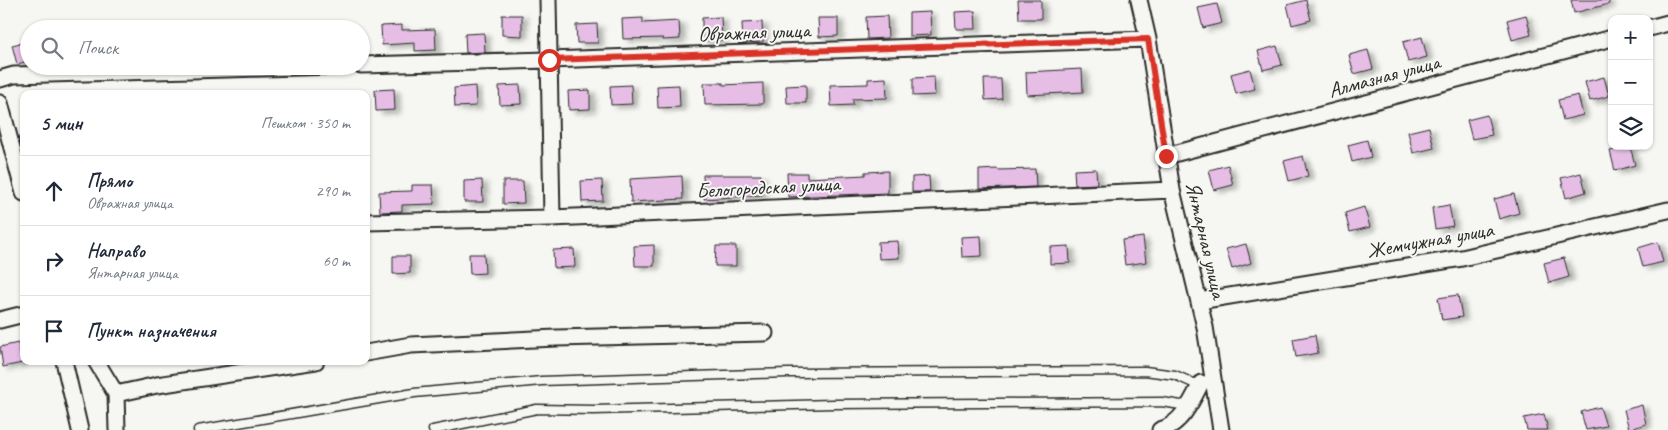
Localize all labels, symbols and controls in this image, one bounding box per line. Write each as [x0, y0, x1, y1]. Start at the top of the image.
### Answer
map controls [1608, 15, 1653, 150]
button: + [1608, 15, 1653, 60]
street label: Овражная улица [697, 17, 813, 47]
search box [20, 20, 370, 75]
icon: search [38, 34, 66, 62]
text: Поиск [78, 36, 118, 60]
street label: Алмазная улица [1325, 48, 1445, 103]
route start [538, 49, 561, 72]
button: − [1608, 60, 1653, 105]
button: layers [1608, 105, 1653, 150]
text: 5 мин [40, 110, 82, 136]
text: Пешком · 350 m [261, 113, 350, 133]
route end [1155, 145, 1178, 168]
text: Прямо [87, 169, 132, 193]
street label: Белогородская улица [696, 170, 843, 204]
icon: ahead [40, 177, 68, 205]
street label: Янтарная улица [1180, 179, 1233, 303]
text: 290 m [316, 181, 350, 201]
text: Овражная улица [87, 193, 173, 213]
street label: Жемчужная улица [1365, 216, 1497, 264]
text: Направо [87, 239, 145, 263]
icon: right [40, 247, 68, 275]
text: 60 m [323, 251, 350, 271]
text: Янтарная улица [87, 263, 178, 283]
icon: arrive [40, 317, 68, 345]
text: Пункт назначения [87, 319, 216, 343]

